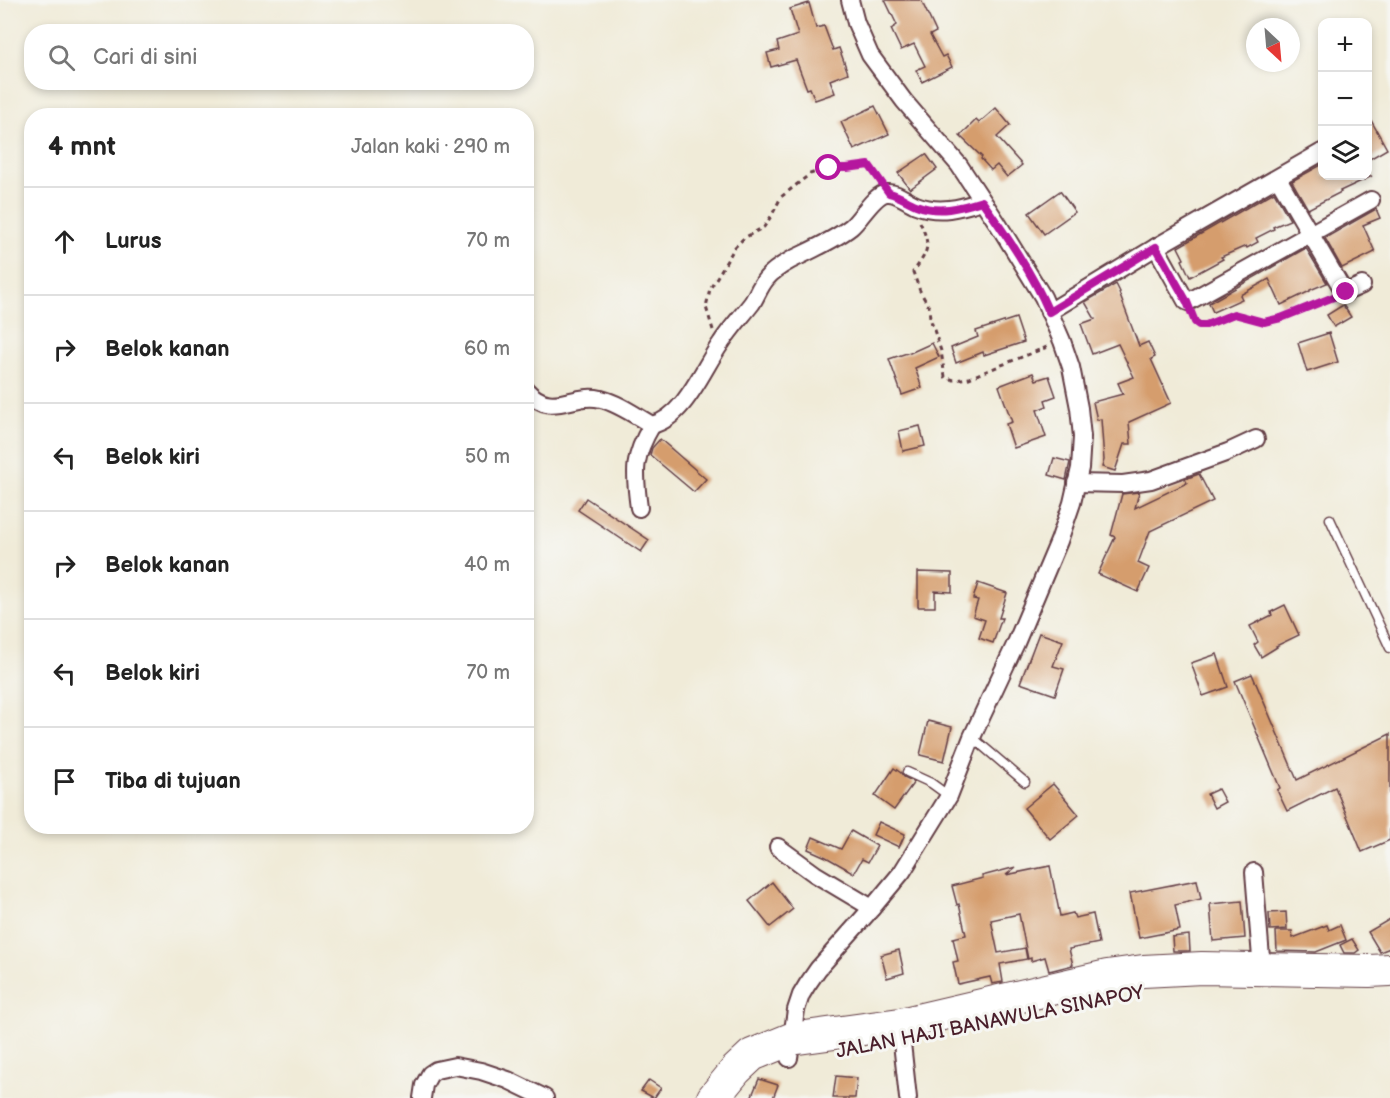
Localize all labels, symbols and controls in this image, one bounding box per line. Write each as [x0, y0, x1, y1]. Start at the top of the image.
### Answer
north arrow [1246, 18, 1300, 72]
map controls [1318, 18, 1372, 180]
button: + [1318, 18, 1372, 72]
search box [24, 24, 534, 90]
icon: search [45, 41, 78, 74]
text: Cari di sini [93, 44, 197, 71]
button: − [1318, 72, 1372, 126]
button: layers [1318, 126, 1372, 180]
text: 4 mnt [48, 132, 116, 163]
text: Jalan kaki · 290 m [351, 135, 510, 159]
route start [815, 154, 841, 180]
icon: ahead [48, 225, 81, 258]
text: Lurus [105, 228, 161, 255]
text: 70 m [466, 229, 510, 253]
route end [1332, 278, 1358, 304]
icon: right [48, 333, 81, 366]
text: Belok kanan [105, 336, 230, 363]
text: 60 m [464, 337, 510, 361]
icon: left [48, 441, 81, 474]
text: Belok kiri [105, 444, 200, 471]
text: 50 m [465, 445, 510, 469]
icon: right [48, 549, 81, 582]
text: Belok kanan [105, 552, 230, 579]
text: 40 m [464, 553, 510, 577]
icon: left [48, 657, 81, 690]
text: Belok kiri [105, 660, 200, 687]
text: 70 m [466, 661, 510, 685]
icon: arrive [48, 765, 81, 798]
text: Tiba di tujuan [105, 768, 241, 795]
street label: JALAN HAJI BANAWULA SINAPOY [834, 980, 1146, 1064]

